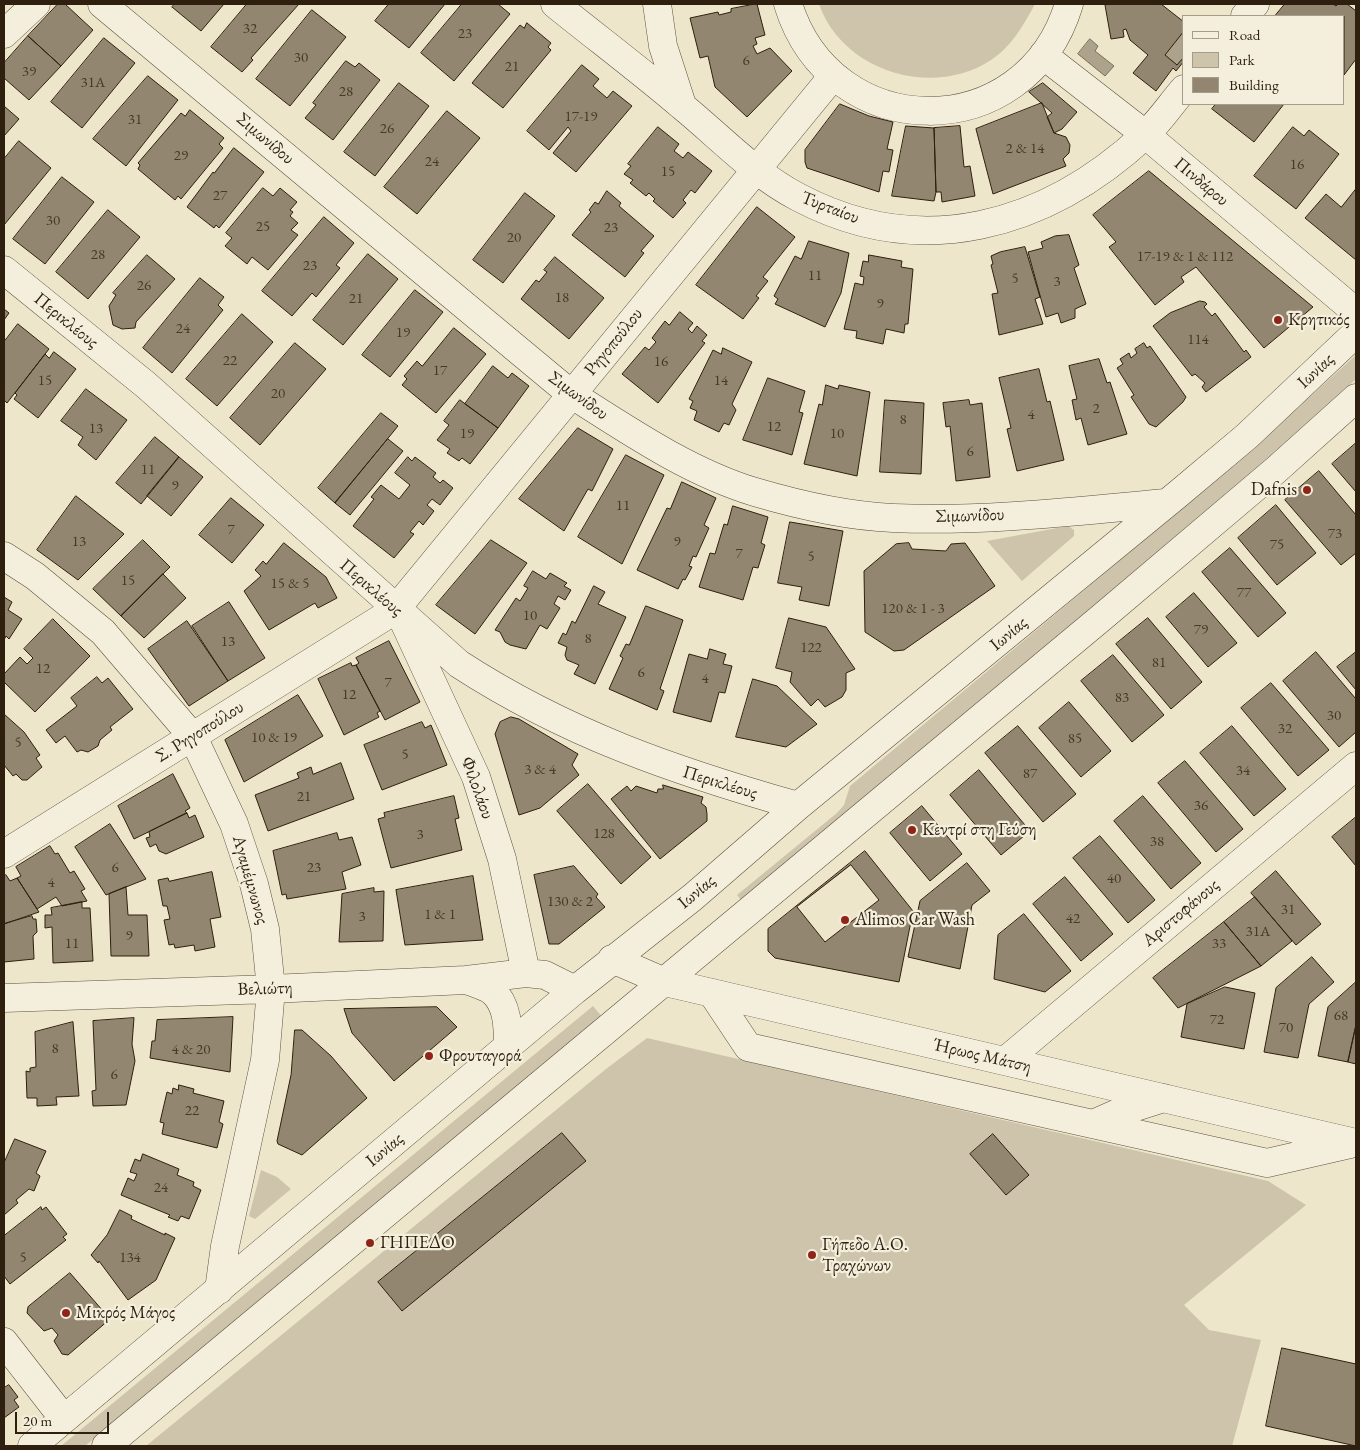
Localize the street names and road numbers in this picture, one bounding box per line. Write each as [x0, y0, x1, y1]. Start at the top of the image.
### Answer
street label: Σιμωνίδου [232, 109, 298, 169]
street label: Πινδάρου [1169, 153, 1233, 211]
street label: Τυρταίου [798, 187, 862, 229]
street label: Περικλέους [29, 288, 103, 354]
street label: Ρηγοπούλου [580, 304, 648, 380]
street label: Ιωνίας [1293, 349, 1339, 393]
street label: Σιμωνίδου [544, 367, 612, 425]
street label: Σιμωνίδου [935, 504, 1005, 528]
street label: Περικλέους [335, 555, 407, 621]
street label: Ιωνίας [986, 612, 1032, 656]
street label: Σ. Ρηγοπούλου [152, 696, 248, 768]
street label: Φιλολάου [456, 754, 498, 822]
street label: Περικλέους [680, 761, 760, 805]
street label: Αγαμέμνωνος [227, 833, 273, 927]
street label: Ιωνίας [674, 870, 720, 914]
street label: Αριστοφάνους [1138, 875, 1224, 951]
street label: Βελιώτη [237, 977, 293, 1001]
street label: Ήρωος Μάτση [931, 1034, 1033, 1078]
street label: Ιωνίας [362, 1128, 408, 1172]

